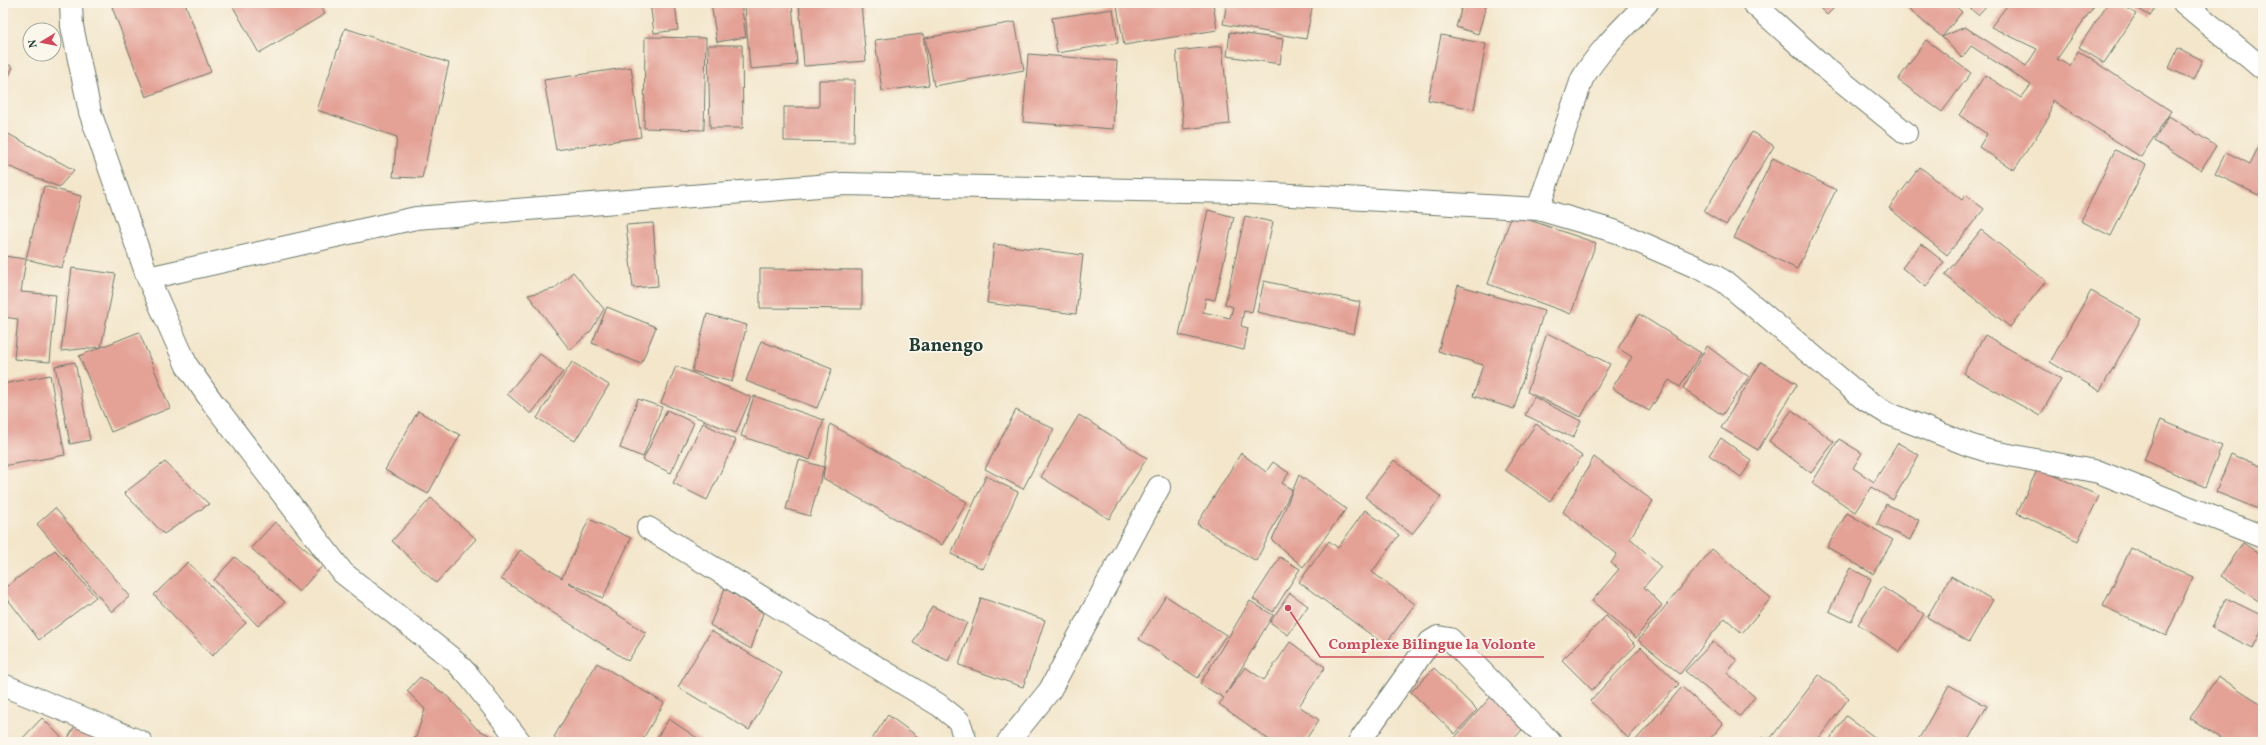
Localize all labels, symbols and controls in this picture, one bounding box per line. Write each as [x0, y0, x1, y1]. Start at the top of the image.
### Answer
north arrow [22, 22, 62, 62]
text: N [26, 38, 42, 49]
district label: Banengo [909, 334, 983, 359]
callout: Complexe Bilingue la Volonte [1320, 630, 1544, 657]
text: Complexe Bilingue la Volonte [1328, 635, 1536, 656]

